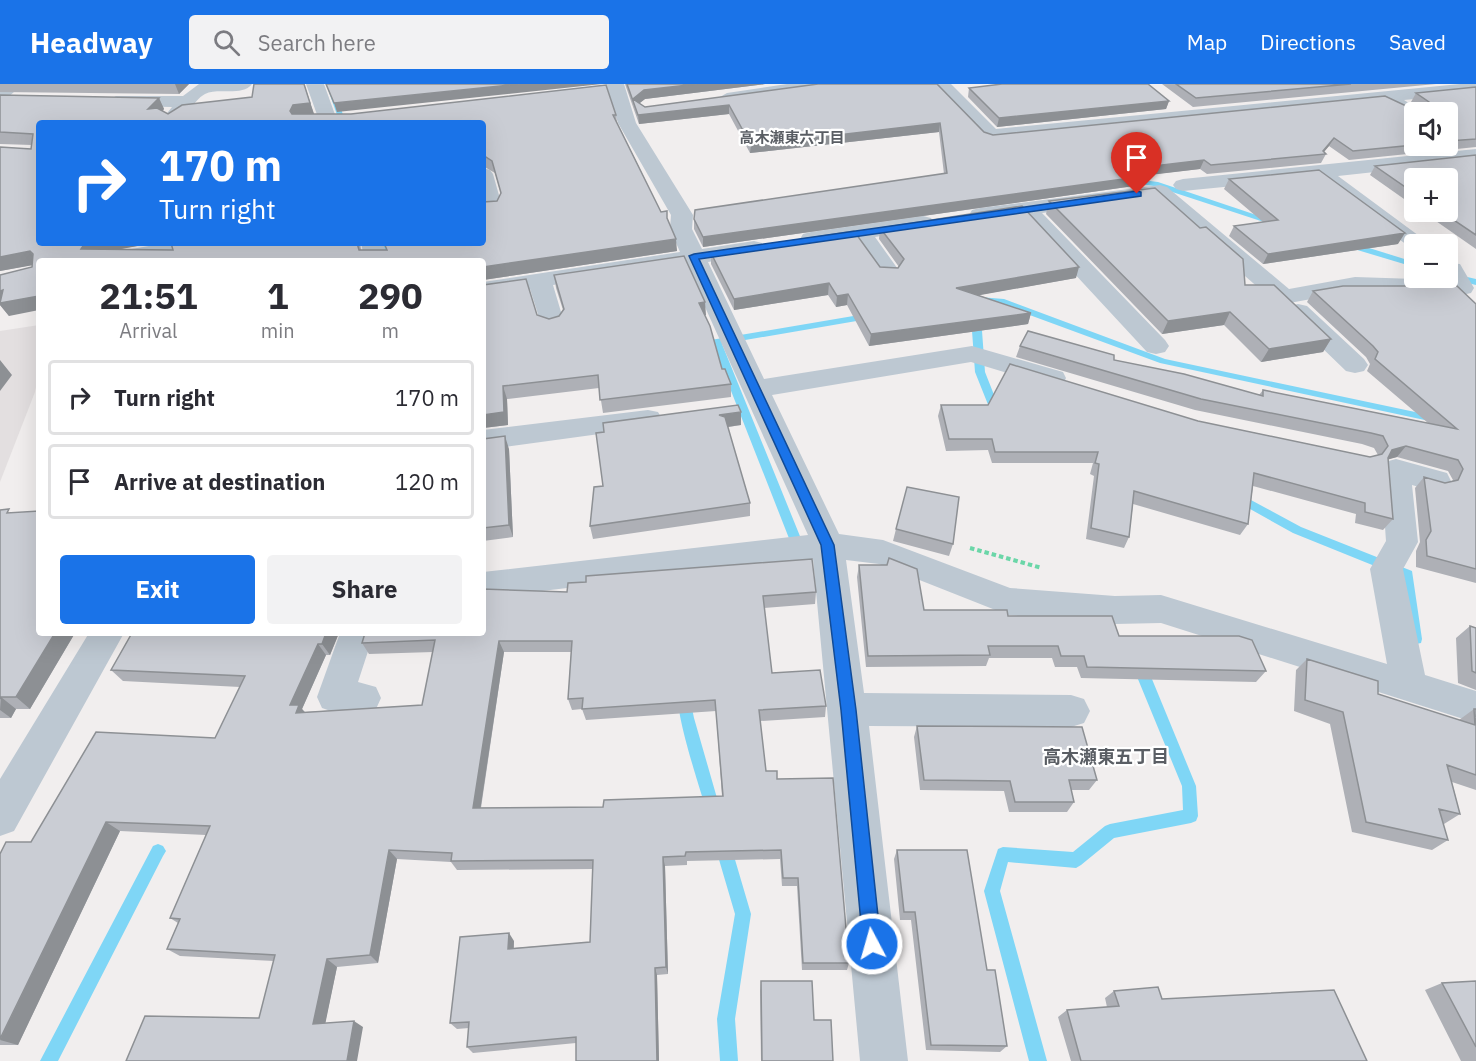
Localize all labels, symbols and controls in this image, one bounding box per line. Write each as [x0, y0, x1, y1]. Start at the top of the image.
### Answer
search box [189, 15, 609, 69]
text: Headway [30, 24, 153, 61]
icon: search [210, 26, 243, 59]
text: Search here [258, 28, 376, 57]
text: Map [1187, 28, 1227, 56]
text: Directions [1260, 28, 1356, 56]
text: Saved [1389, 28, 1446, 56]
map controls [1404, 102, 1458, 288]
button: sound [1404, 102, 1458, 156]
district label: 高木瀬東六丁目 [739, 128, 845, 147]
pin [1111, 132, 1162, 194]
text: 170 m [159, 138, 282, 193]
icon: arrive [1120, 141, 1153, 174]
icon: right [60, 144, 138, 222]
button: + [1404, 168, 1458, 222]
text: Turn right [159, 191, 276, 226]
button: − [1404, 234, 1458, 288]
text: 21:51 [99, 272, 198, 319]
text: 1 [267, 272, 289, 319]
text: 290 [358, 272, 423, 319]
text: Arrival [119, 317, 178, 344]
text: min [261, 317, 295, 344]
text: m [382, 317, 399, 344]
icon: right [63, 381, 96, 414]
text: Turn right [114, 383, 215, 412]
text: 170 m [395, 383, 459, 412]
icon: arrive [63, 465, 96, 498]
text: Arrive at destination [114, 467, 325, 496]
text: 120 m [395, 467, 459, 496]
button: Exit [60, 555, 255, 624]
button: Share [267, 555, 462, 624]
district label: 高木瀬東五丁目 [1043, 745, 1169, 768]
position arrow [840, 912, 904, 976]

